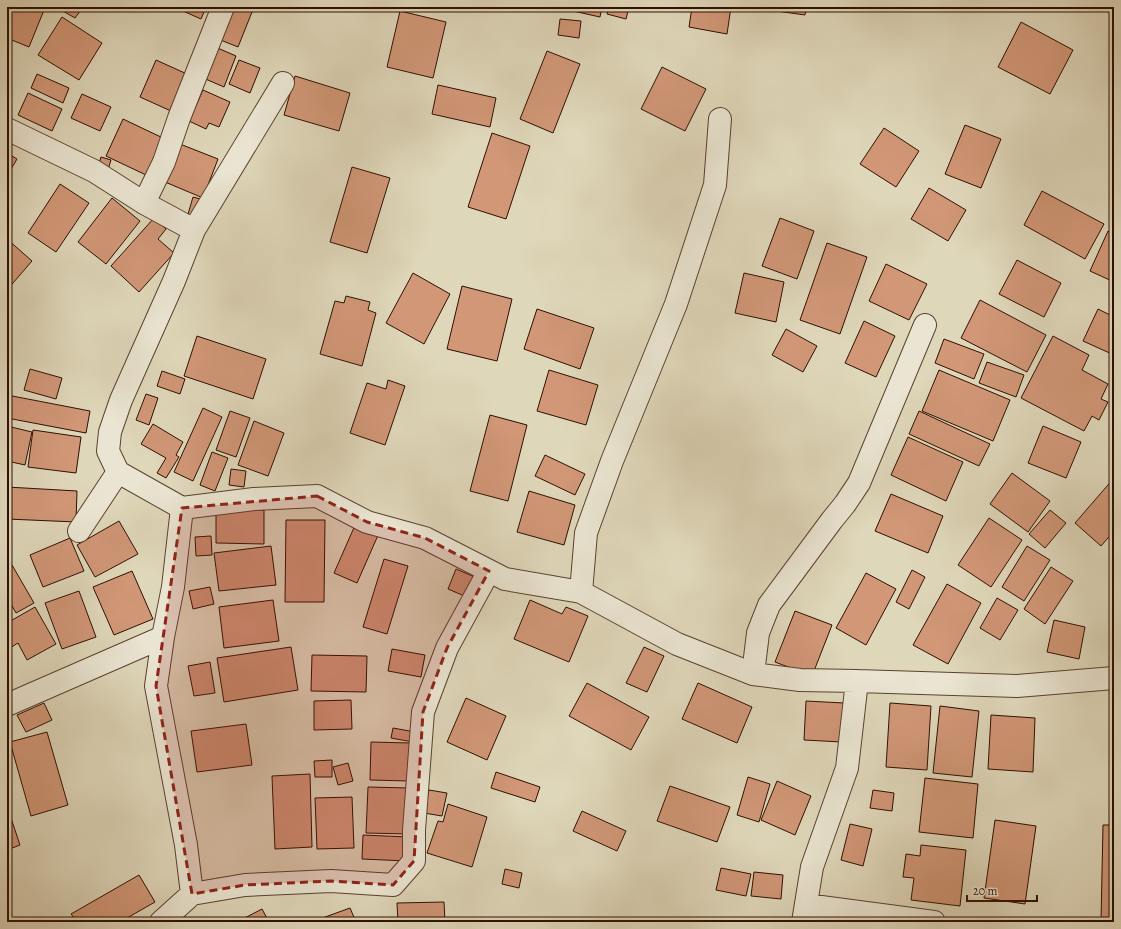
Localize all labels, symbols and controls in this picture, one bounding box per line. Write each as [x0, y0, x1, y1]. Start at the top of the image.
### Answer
scale bar [967, 877, 1037, 903]
text: 20 m [973, 883, 997, 899]

